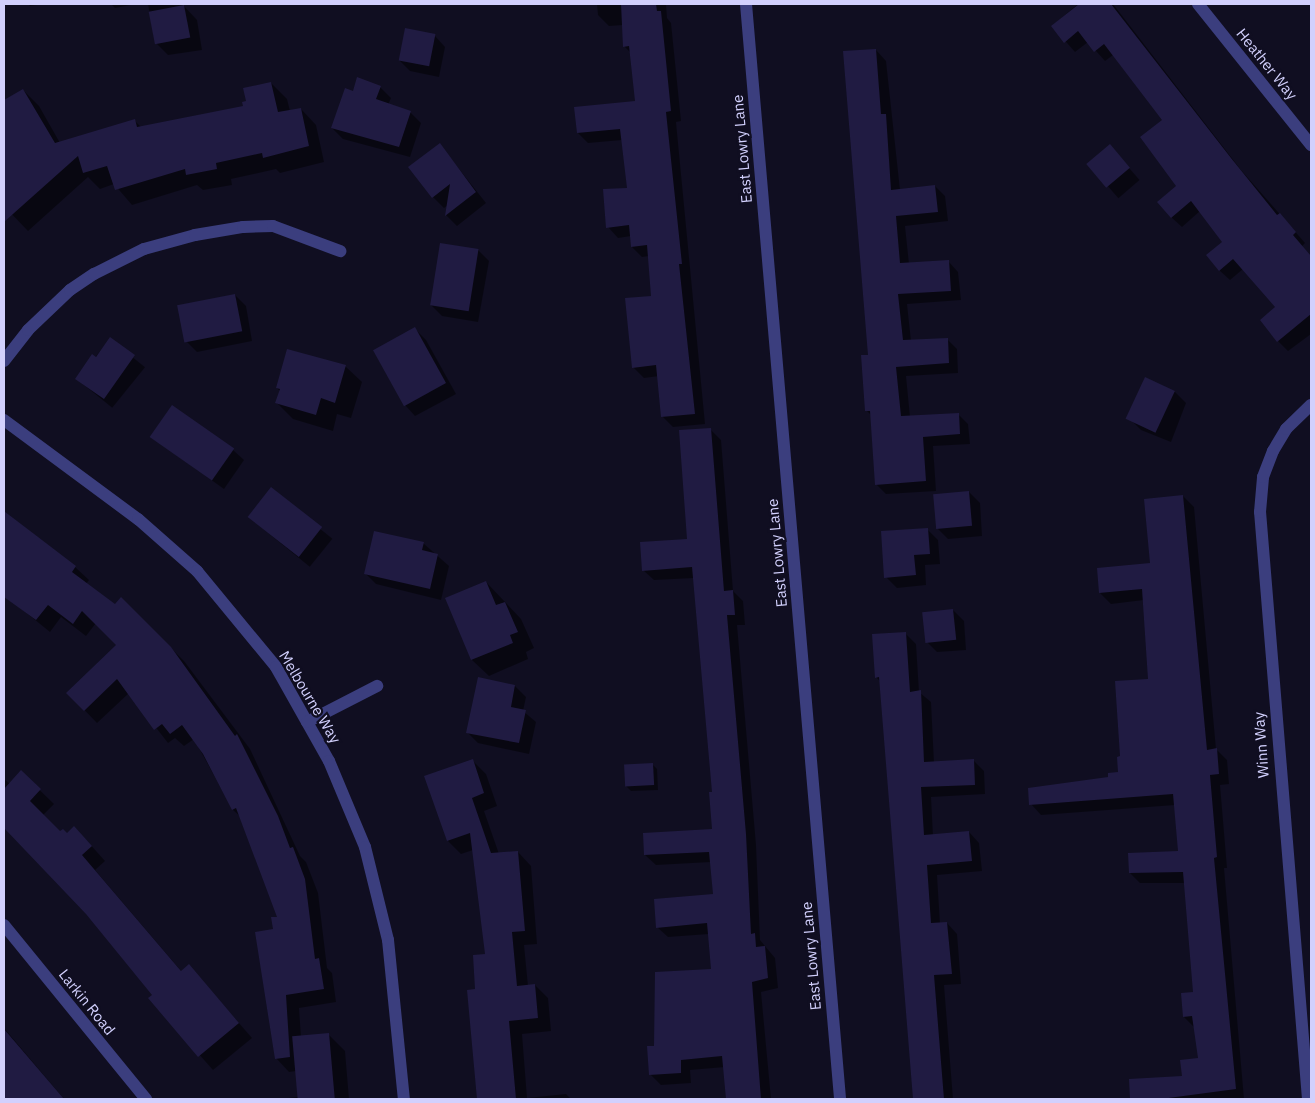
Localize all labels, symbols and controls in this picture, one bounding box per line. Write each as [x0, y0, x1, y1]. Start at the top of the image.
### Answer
street label: Heather Way [1233, 25, 1301, 103]
street label: East Lowry Lane [728, 94, 756, 204]
street label: East Lowry Lane [763, 498, 791, 608]
street label: Melbourne Way [275, 648, 345, 746]
street label: Winn Way [1250, 711, 1272, 779]
street label: East Lowry Lane [797, 901, 825, 1011]
street label: Larkin Road [55, 966, 119, 1038]

